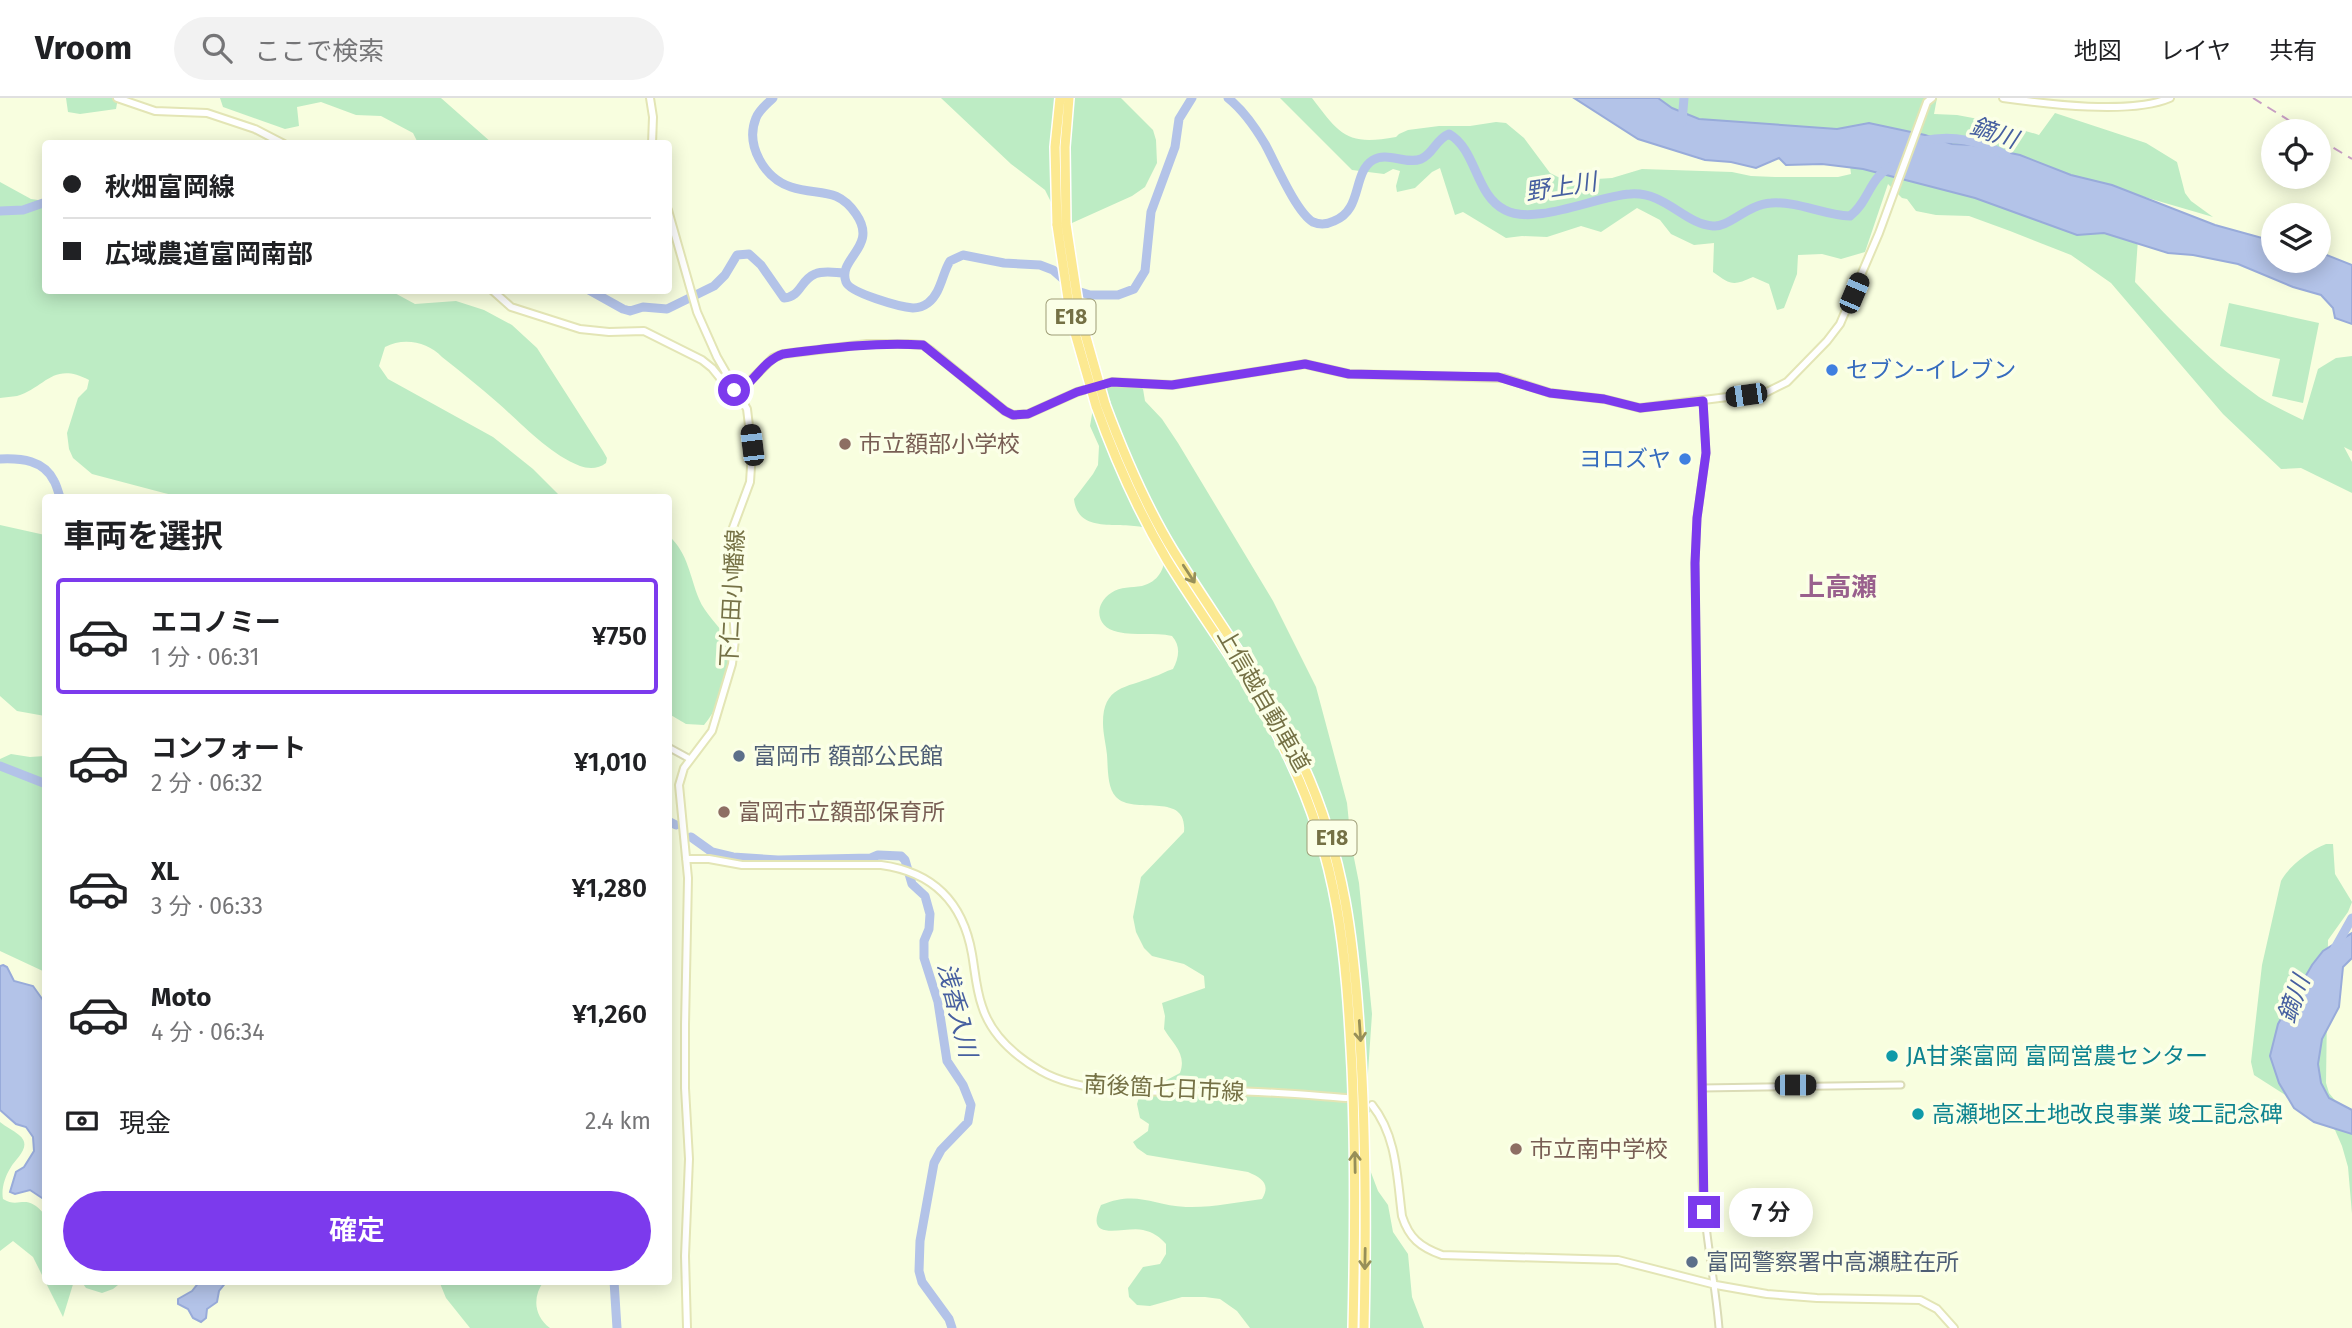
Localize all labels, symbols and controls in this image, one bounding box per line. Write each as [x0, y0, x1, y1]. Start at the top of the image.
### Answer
search box [174, 17, 664, 80]
text: Vroom [35, 28, 132, 68]
icon: search [198, 29, 236, 67]
text: ここで検索 [254, 36, 384, 67]
text: 地図 [2074, 37, 2122, 65]
text: レイヤ [2160, 37, 2231, 65]
text: 共有 [2269, 37, 2317, 65]
water label: 鏑川 [1967, 112, 2024, 155]
map controls [2261, 119, 2331, 273]
button: locate [2261, 119, 2331, 189]
water label: 野上川 [1523, 167, 1602, 206]
text: 秋畑富岡線 [105, 172, 235, 203]
button: layers [2261, 203, 2331, 273]
text: 広域農道富岡南部 [105, 239, 313, 270]
car [1837, 270, 1872, 316]
road number: E18 [1046, 300, 1096, 334]
place label: セブン-イレブン [1846, 356, 2016, 384]
marker: セブン-イレブン [1824, 362, 1840, 378]
route start [718, 374, 750, 406]
car [1724, 382, 1769, 408]
car [740, 423, 765, 467]
place label: 市立額部小学校 [859, 430, 1020, 458]
marker: 市立額部小学校 [837, 436, 853, 452]
place label: ヨロズヤ [1579, 445, 1671, 473]
marker: ヨロズヤ [1677, 451, 1693, 467]
text: 車両を選択 [63, 517, 223, 555]
street label: 下仁田小幡線 [714, 528, 750, 668]
one-way arrow [1182, 564, 1196, 584]
district label: 上高瀬 [1799, 572, 1877, 603]
icon: car [67, 605, 130, 668]
text: エコノミー [151, 607, 281, 638]
text: ¥750 [592, 621, 647, 652]
street label: 上信越自動車道 [1212, 623, 1316, 777]
text: 1 分 · 06:31 [151, 643, 259, 671]
icon: car [67, 731, 130, 794]
text: コンフォート [151, 733, 306, 764]
place label: 富岡市 額部公民館 [753, 742, 943, 770]
text: ¥1,010 [574, 747, 647, 778]
marker: 富岡市 額部公民館 [731, 748, 747, 764]
text: 2 分 · 06:32 [151, 769, 263, 797]
place label: 富岡市立額部保育所 [738, 798, 945, 826]
marker: 富岡市立額部保育所 [716, 804, 732, 820]
road number: E18 [1308, 820, 1356, 856]
text: XL [151, 856, 179, 887]
icon: car [67, 857, 130, 920]
text: ¥1,280 [572, 873, 647, 904]
text: 3 分 · 06:33 [151, 892, 263, 920]
water label: 浅香入川 [932, 960, 983, 1063]
water label: 鏑川 [2273, 969, 2316, 1026]
text: Moto [151, 982, 211, 1013]
icon: car [67, 983, 130, 1046]
text: ¥1,260 [572, 999, 647, 1030]
text: 4 分 · 06:34 [151, 1018, 264, 1046]
one-way arrow [1353, 1020, 1366, 1043]
place label: JA甘楽富岡 富岡営農センター [1906, 1042, 2208, 1070]
marker: JA甘楽富岡 富岡営農センター [1884, 1048, 1900, 1064]
street label: 南後箇七日市線 [1083, 1070, 1245, 1106]
car [1775, 1075, 1817, 1096]
place label: 高瀬地区土地改良事業 竣工記念碑 [1932, 1100, 2283, 1128]
icon: cash [63, 1102, 101, 1140]
marker: 高瀬地区土地改良事業 竣工記念碑 [1910, 1106, 1926, 1122]
text: 2.4 km [585, 1107, 651, 1135]
text: 現金 [119, 1108, 171, 1139]
place label: 市立南中学校 [1530, 1135, 1668, 1163]
marker: 市立南中学校 [1508, 1141, 1524, 1157]
one-way arrow [1348, 1151, 1362, 1174]
callout: 7 分 [1728, 1188, 1812, 1236]
button: 確定 [63, 1191, 651, 1271]
route end [1688, 1196, 1720, 1228]
text: 7 分 [1751, 1198, 1791, 1226]
one-way arrow [1358, 1247, 1372, 1270]
place label: 富岡警察署中高瀬駐在所 [1706, 1248, 1959, 1276]
marker: 富岡警察署中高瀬駐在所 [1684, 1254, 1700, 1270]

